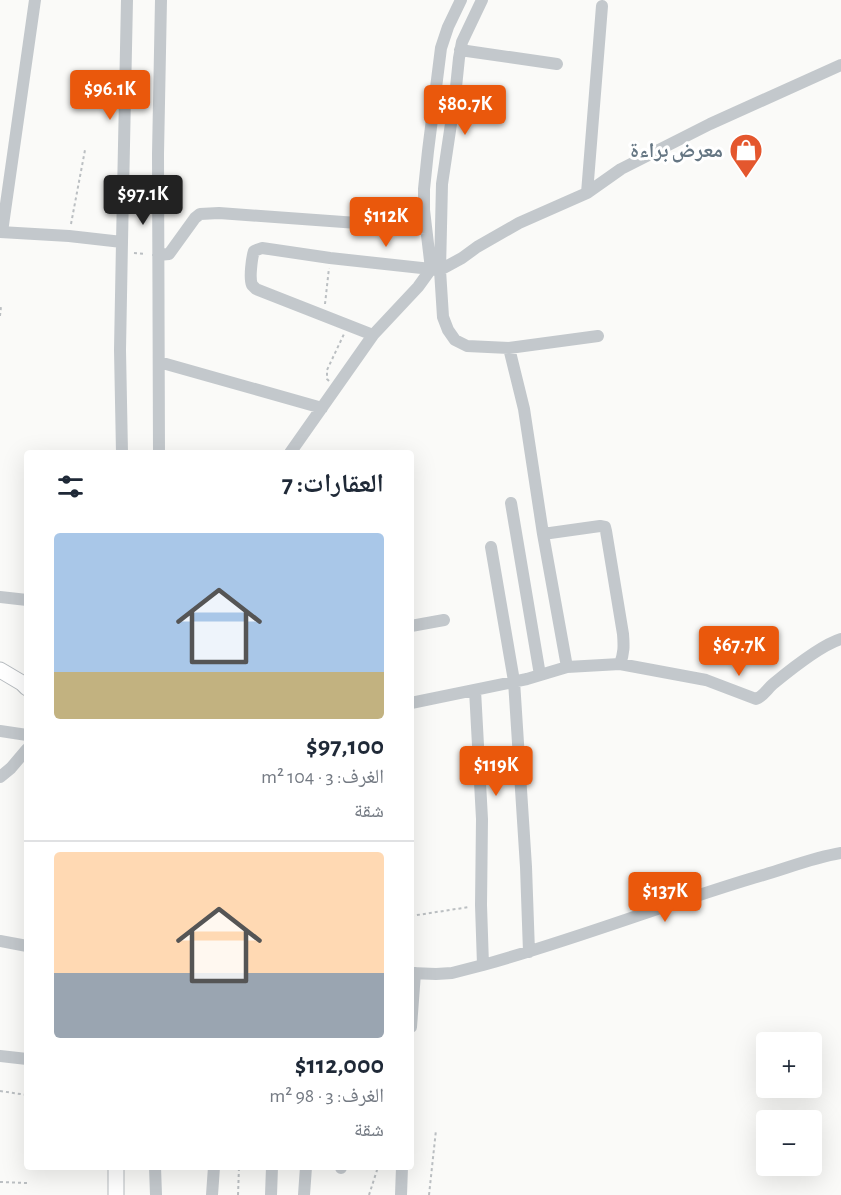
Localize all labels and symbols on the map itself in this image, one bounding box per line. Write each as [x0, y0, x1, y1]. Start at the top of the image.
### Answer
pin: $96.1K [61, 70, 159, 121]
pin: $80.7K [416, 85, 514, 136]
shop icon: معرض براءة [728, 132, 764, 179]
place label: معرض براءة [630, 140, 723, 163]
pin: $97.1K [94, 175, 192, 226]
pin: $112K [344, 197, 428, 248]
pin: $67.7K [690, 626, 788, 677]
pin: $119K [454, 746, 538, 797]
pin: $137K [623, 872, 707, 923]

